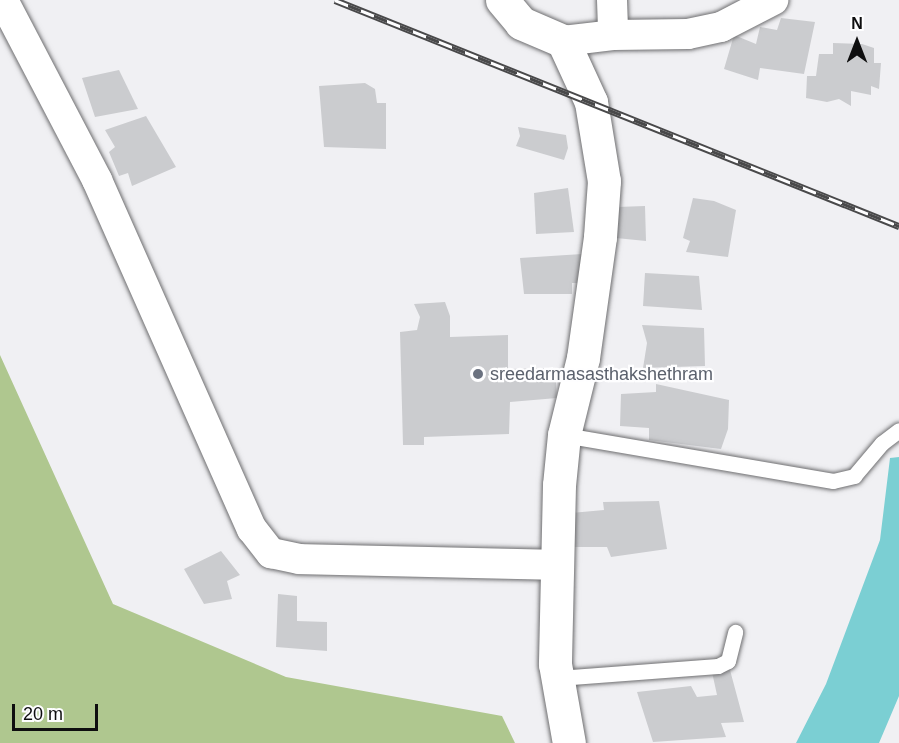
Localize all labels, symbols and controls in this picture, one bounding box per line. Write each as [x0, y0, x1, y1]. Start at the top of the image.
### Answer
north arrow [827, 12, 887, 72]
text: N [851, 15, 863, 32]
place label: sreedarmasasthakshethram [490, 363, 713, 385]
marker: sreedarmasasthakshethram [471, 367, 485, 381]
scale bar [15, 692, 100, 730]
text: 20 m [23, 704, 63, 724]

